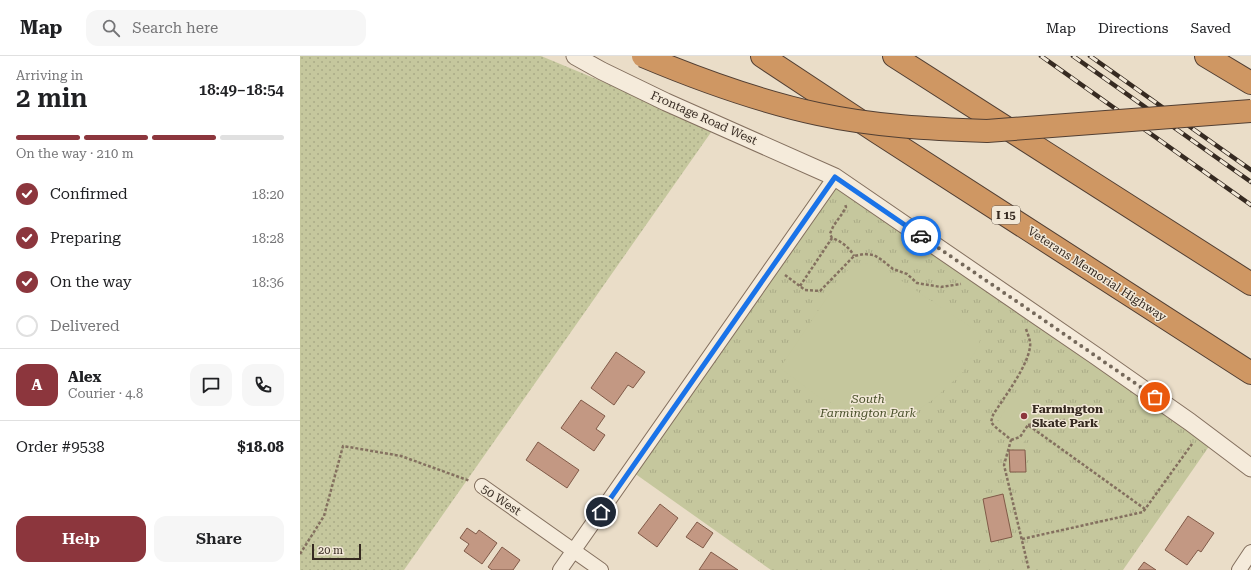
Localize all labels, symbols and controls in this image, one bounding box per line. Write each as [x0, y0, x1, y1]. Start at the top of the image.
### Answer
search box [86, 10, 366, 46]
text: Map [20, 16, 62, 39]
icon: search [100, 17, 122, 39]
text: Search here [132, 19, 218, 37]
text: Map [1046, 20, 1076, 36]
text: Directions [1098, 20, 1168, 36]
text: Saved [1190, 20, 1231, 36]
text: Arriving in [16, 68, 83, 83]
text: 18:49–18:54 [199, 81, 284, 99]
text: 2 min [16, 83, 88, 113]
street label: Frontage Road West [649, 88, 760, 148]
text: On the way · 210 m [16, 146, 133, 161]
icon: check [16, 183, 38, 205]
text: Confirmed [50, 185, 128, 203]
text: 18:20 [252, 187, 284, 202]
road number: I 15 [992, 206, 1020, 224]
courier [901, 216, 941, 256]
street label: Veterans Memorial Highway [1025, 224, 1170, 325]
icon: car [910, 225, 932, 247]
icon: check [16, 227, 38, 249]
text: Preparing [50, 229, 121, 247]
text: 18:28 [252, 231, 284, 246]
icon: check [16, 271, 38, 293]
text: On the way [50, 273, 132, 291]
text: 18:36 [252, 275, 284, 290]
text: Delivered [50, 317, 120, 335]
button: chat [190, 364, 232, 406]
button: phone [242, 364, 284, 406]
text: Alex [68, 368, 101, 386]
text: A [32, 376, 42, 394]
pin [1138, 380, 1172, 414]
text: Courier · 4.8 [68, 386, 143, 401]
icon: bag [1144, 386, 1166, 408]
park label: South Farmington Park [819, 392, 917, 420]
place label: Farmington Skate Park [1032, 402, 1103, 430]
marker: Farmington Skate Park [1019, 411, 1029, 421]
text: Order #9538 [16, 438, 105, 456]
text: $18.08 [237, 438, 284, 456]
street label: 50 West [478, 482, 524, 519]
pin [584, 495, 618, 529]
icon: home [590, 501, 612, 523]
button: Help [16, 516, 146, 562]
button: Share [154, 516, 284, 562]
scale bar [312, 542, 361, 561]
text: 20 m [318, 544, 343, 557]

